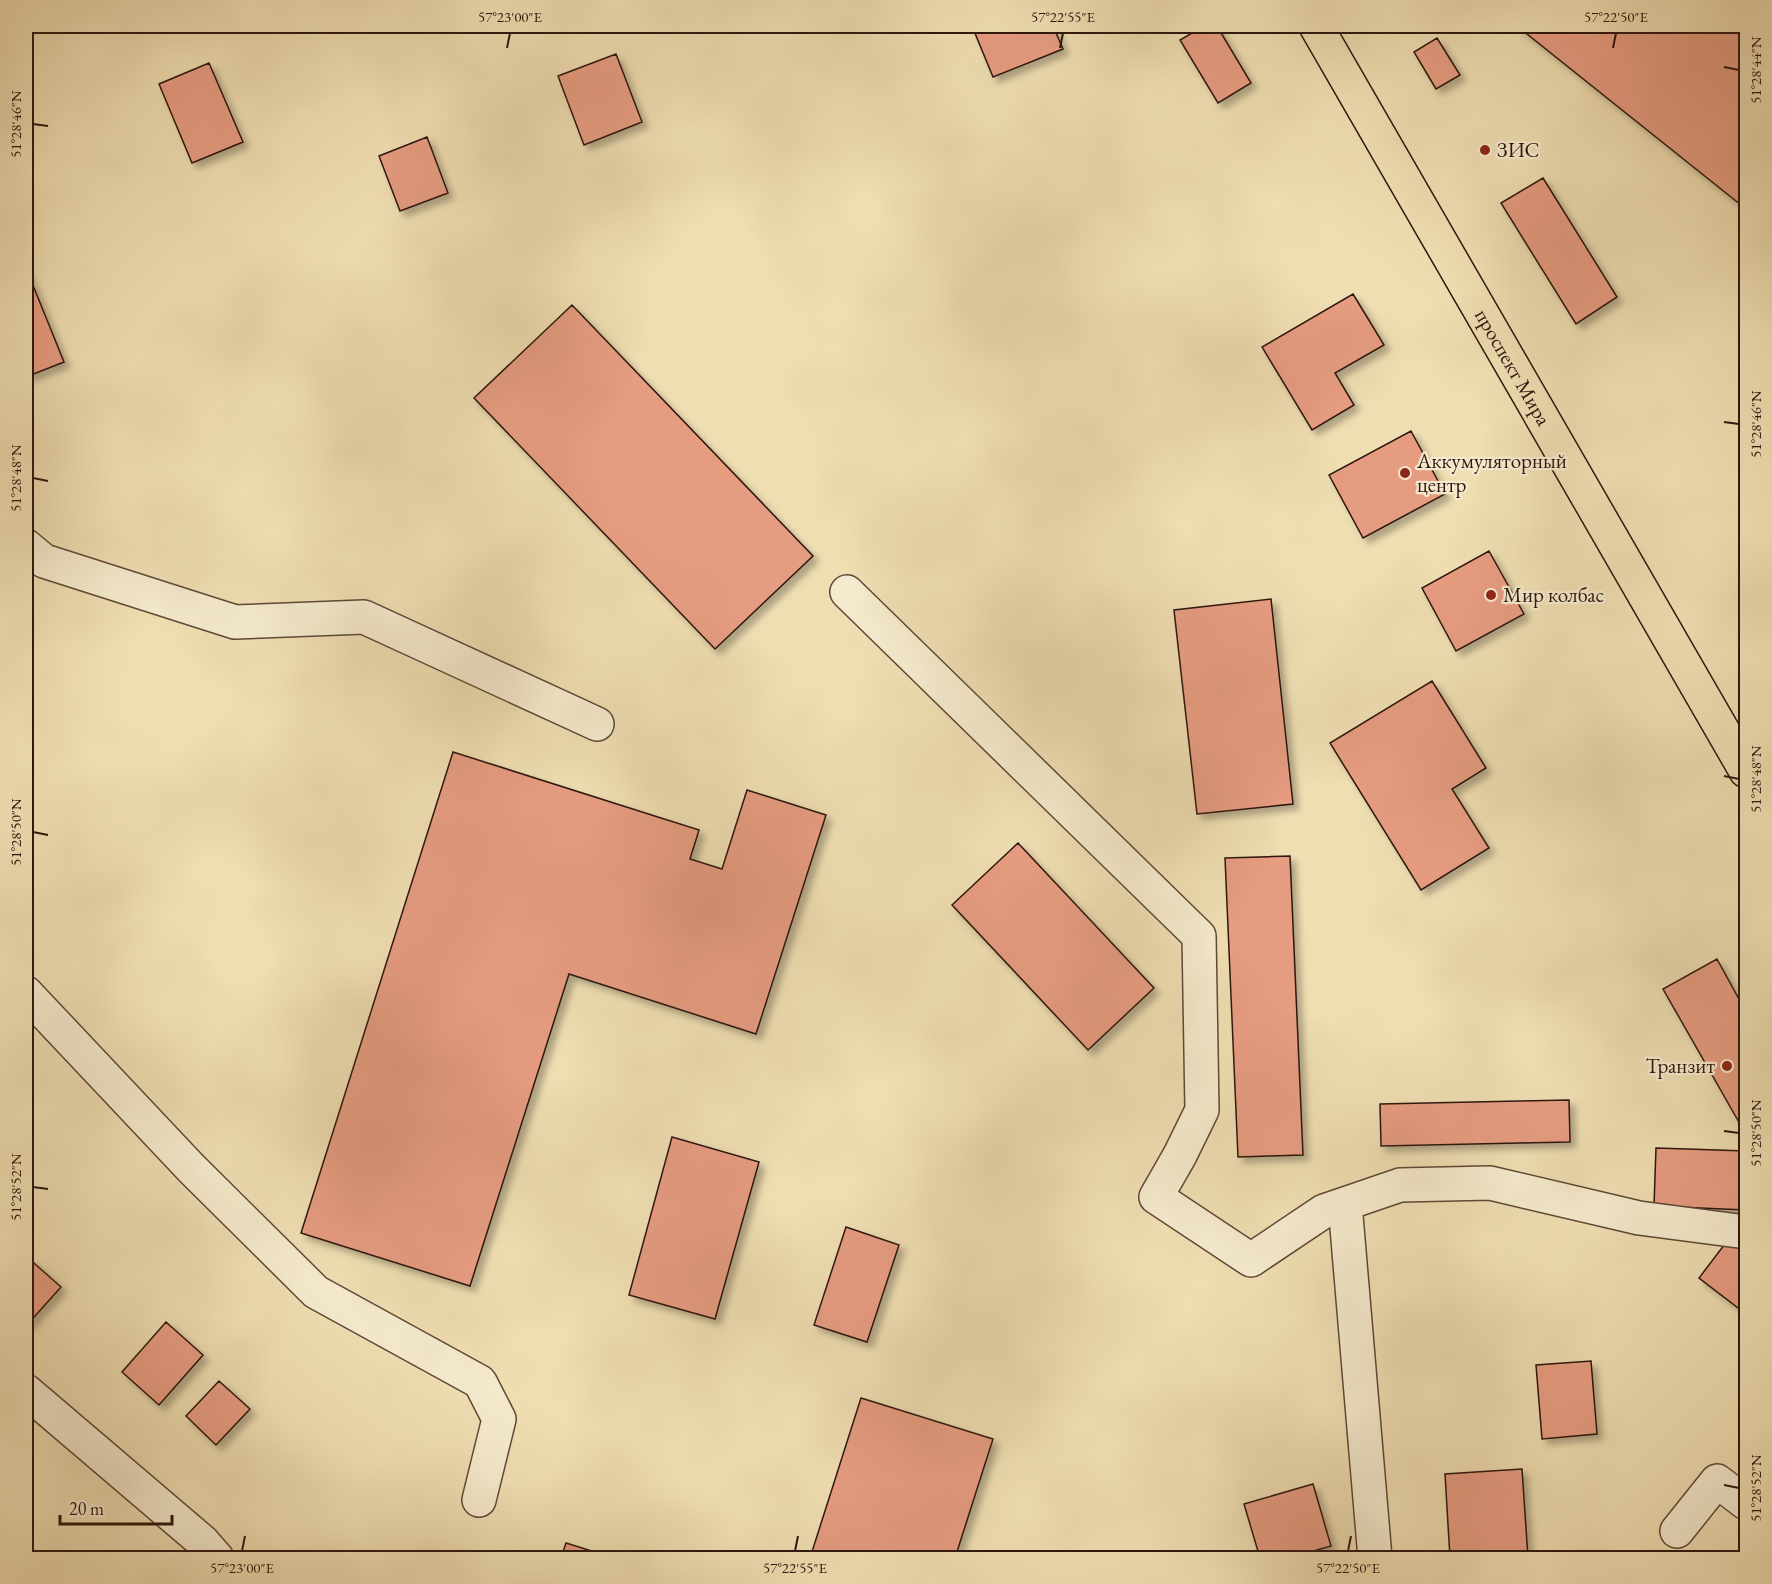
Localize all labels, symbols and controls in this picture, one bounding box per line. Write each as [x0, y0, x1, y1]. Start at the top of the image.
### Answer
text: 57°23'00"E [478, 7, 543, 26]
text: 57°22'55"E [1031, 7, 1096, 26]
text: 57°22'50"E [1584, 7, 1649, 26]
text: 51°28'44"N [1746, 36, 1765, 104]
text: 51°28'46"N [6, 90, 25, 158]
place label: ЗИС [1497, 136, 1539, 163]
marker: ЗИС [1478, 143, 1492, 157]
street label: проспект Мира [1469, 304, 1558, 431]
text: 51°28'46"N [1746, 390, 1765, 458]
text: 51°28'48"N [6, 444, 25, 512]
place label: Аккумуляторный центр [1416, 447, 1567, 498]
marker: Аккумуляторный центр [1398, 466, 1412, 480]
place label: Мир колбас [1503, 581, 1604, 608]
marker: Мир колбас [1484, 588, 1498, 602]
text: 51°28'48"N [1746, 745, 1765, 813]
text: 51°28'50"N [6, 798, 25, 866]
place label: Транзит [1646, 1052, 1715, 1079]
marker: Транзит [1720, 1059, 1734, 1073]
text: 51°28'50"N [1746, 1099, 1765, 1167]
text: 51°28'52"N [6, 1153, 25, 1221]
text: 51°28'52"N [1746, 1454, 1765, 1522]
scale bar [60, 1488, 172, 1526]
text: 20 m [69, 1497, 104, 1520]
text: 57°23'00"E [210, 1558, 275, 1577]
text: 57°22'55"E [763, 1558, 828, 1577]
text: 57°22'50"E [1316, 1558, 1381, 1577]

